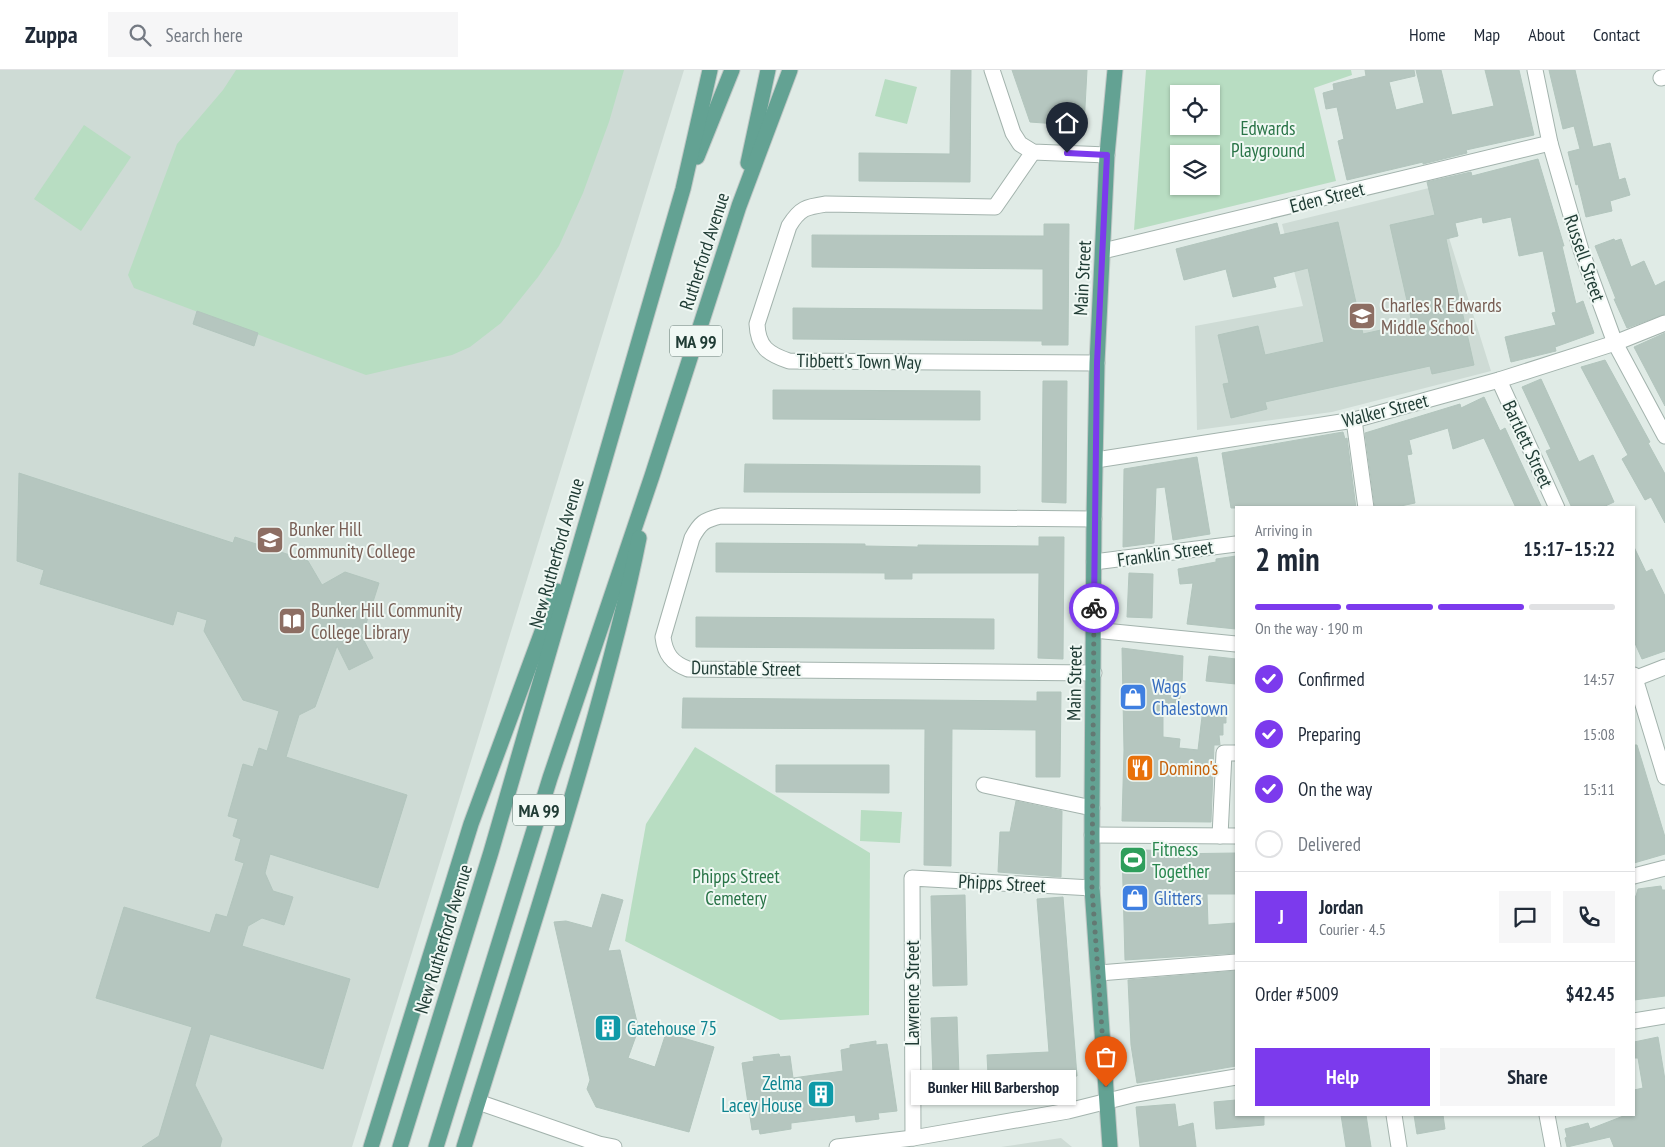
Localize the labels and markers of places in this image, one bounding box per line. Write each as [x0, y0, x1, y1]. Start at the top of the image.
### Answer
pin [1046, 102, 1088, 153]
place label: Charles R Edwards Middle School [1381, 293, 1502, 339]
school or university icon: Charles R Edwards Middle School [1347, 301, 1377, 331]
place label: Bunker Hill Community College [289, 517, 416, 563]
school or university icon: Bunker Hill Community College [255, 525, 285, 555]
place label: Bunker Hill Community College Library [311, 598, 463, 644]
library icon: Bunker Hill Community College Library [277, 606, 307, 636]
place label: Wags Chalestown [1152, 674, 1228, 720]
shop icon: Wags Chalestown [1118, 682, 1148, 712]
restaurant icon: Domino's [1125, 753, 1155, 783]
place label: Domino's [1159, 756, 1218, 780]
place label: Fitness Together [1152, 837, 1210, 883]
sports icon: Fitness Together [1118, 845, 1148, 875]
shop icon: Glitters [1120, 883, 1150, 913]
place label: Glitters [1154, 886, 1202, 910]
building icon: Gatehouse 75 [593, 1013, 623, 1043]
place label: Gatehouse 75 [627, 1016, 717, 1040]
pin [1085, 1036, 1127, 1087]
callout: Bunker Hill Barbershop [911, 1070, 1076, 1104]
place label: Zelma Lacey House [721, 1071, 802, 1117]
building icon: Zelma Lacey House [806, 1079, 836, 1109]

